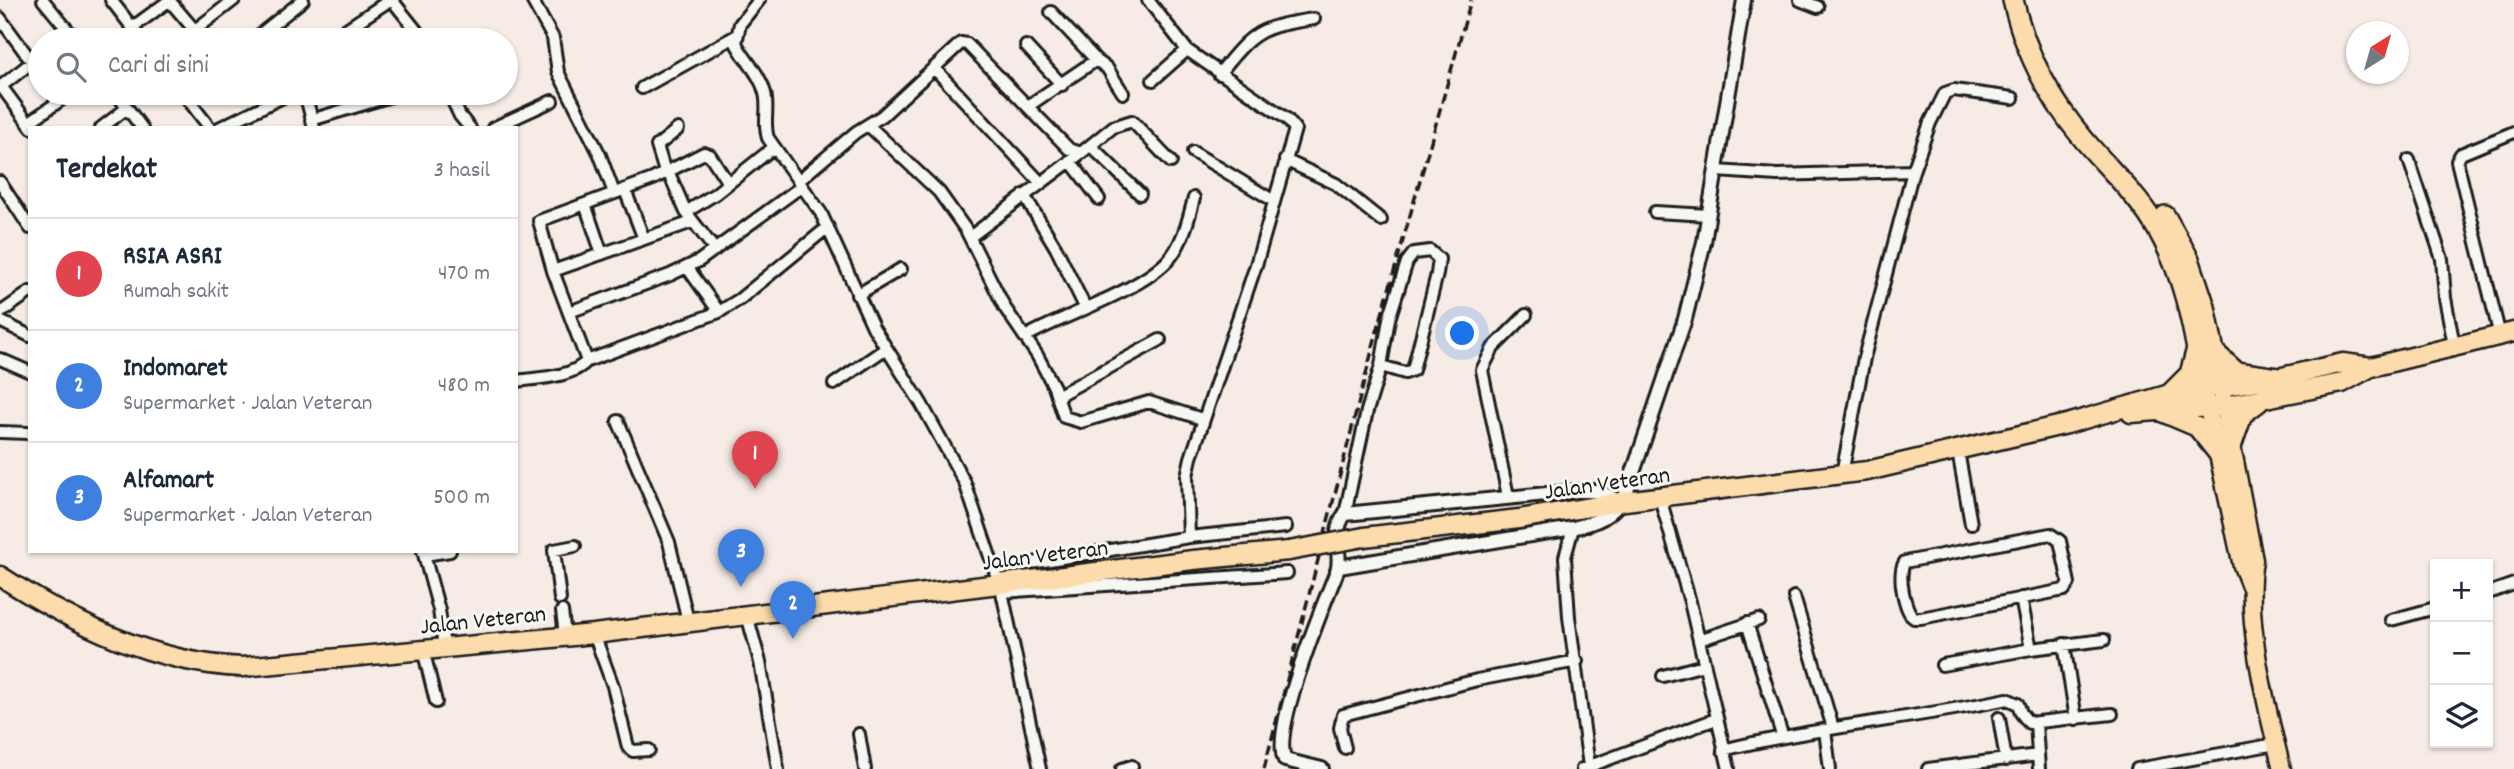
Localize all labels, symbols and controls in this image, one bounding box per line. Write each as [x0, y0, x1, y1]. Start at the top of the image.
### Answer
north arrow [2346, 21, 2409, 84]
search box [28, 28, 518, 105]
icon: search [52, 48, 90, 86]
text: Cari di sini [108, 48, 209, 85]
text: Terdekat [56, 150, 157, 193]
text: 3 hasil [434, 155, 490, 188]
text: RSIA ASRI [123, 239, 222, 276]
text: 1 [76, 258, 82, 291]
text: 470 m [438, 258, 490, 291]
text: Rumah sakit [123, 276, 229, 309]
your location [1445, 316, 1479, 350]
text: Indomaret [123, 351, 228, 388]
text: 2 [74, 370, 84, 403]
text: 480 m [438, 370, 490, 403]
text: Supermarket · Jalan Veteran [123, 388, 372, 421]
pin: 1 [732, 431, 778, 489]
street label: Jalan Veteran [1543, 459, 1672, 511]
text: Alfamart [123, 463, 214, 500]
text: 3 [74, 482, 84, 515]
text: 500 m [433, 482, 490, 515]
text: Supermarket · Jalan Veteran [123, 500, 372, 533]
pin: 3 [718, 529, 764, 587]
street label: Jalan Veteran [981, 532, 1110, 582]
map controls [2430, 559, 2493, 748]
button: + [2430, 559, 2493, 622]
pin: 2 [770, 581, 816, 639]
street label: Jalan Veteran [419, 598, 548, 645]
button: − [2430, 622, 2493, 685]
button: layers [2430, 685, 2493, 748]

